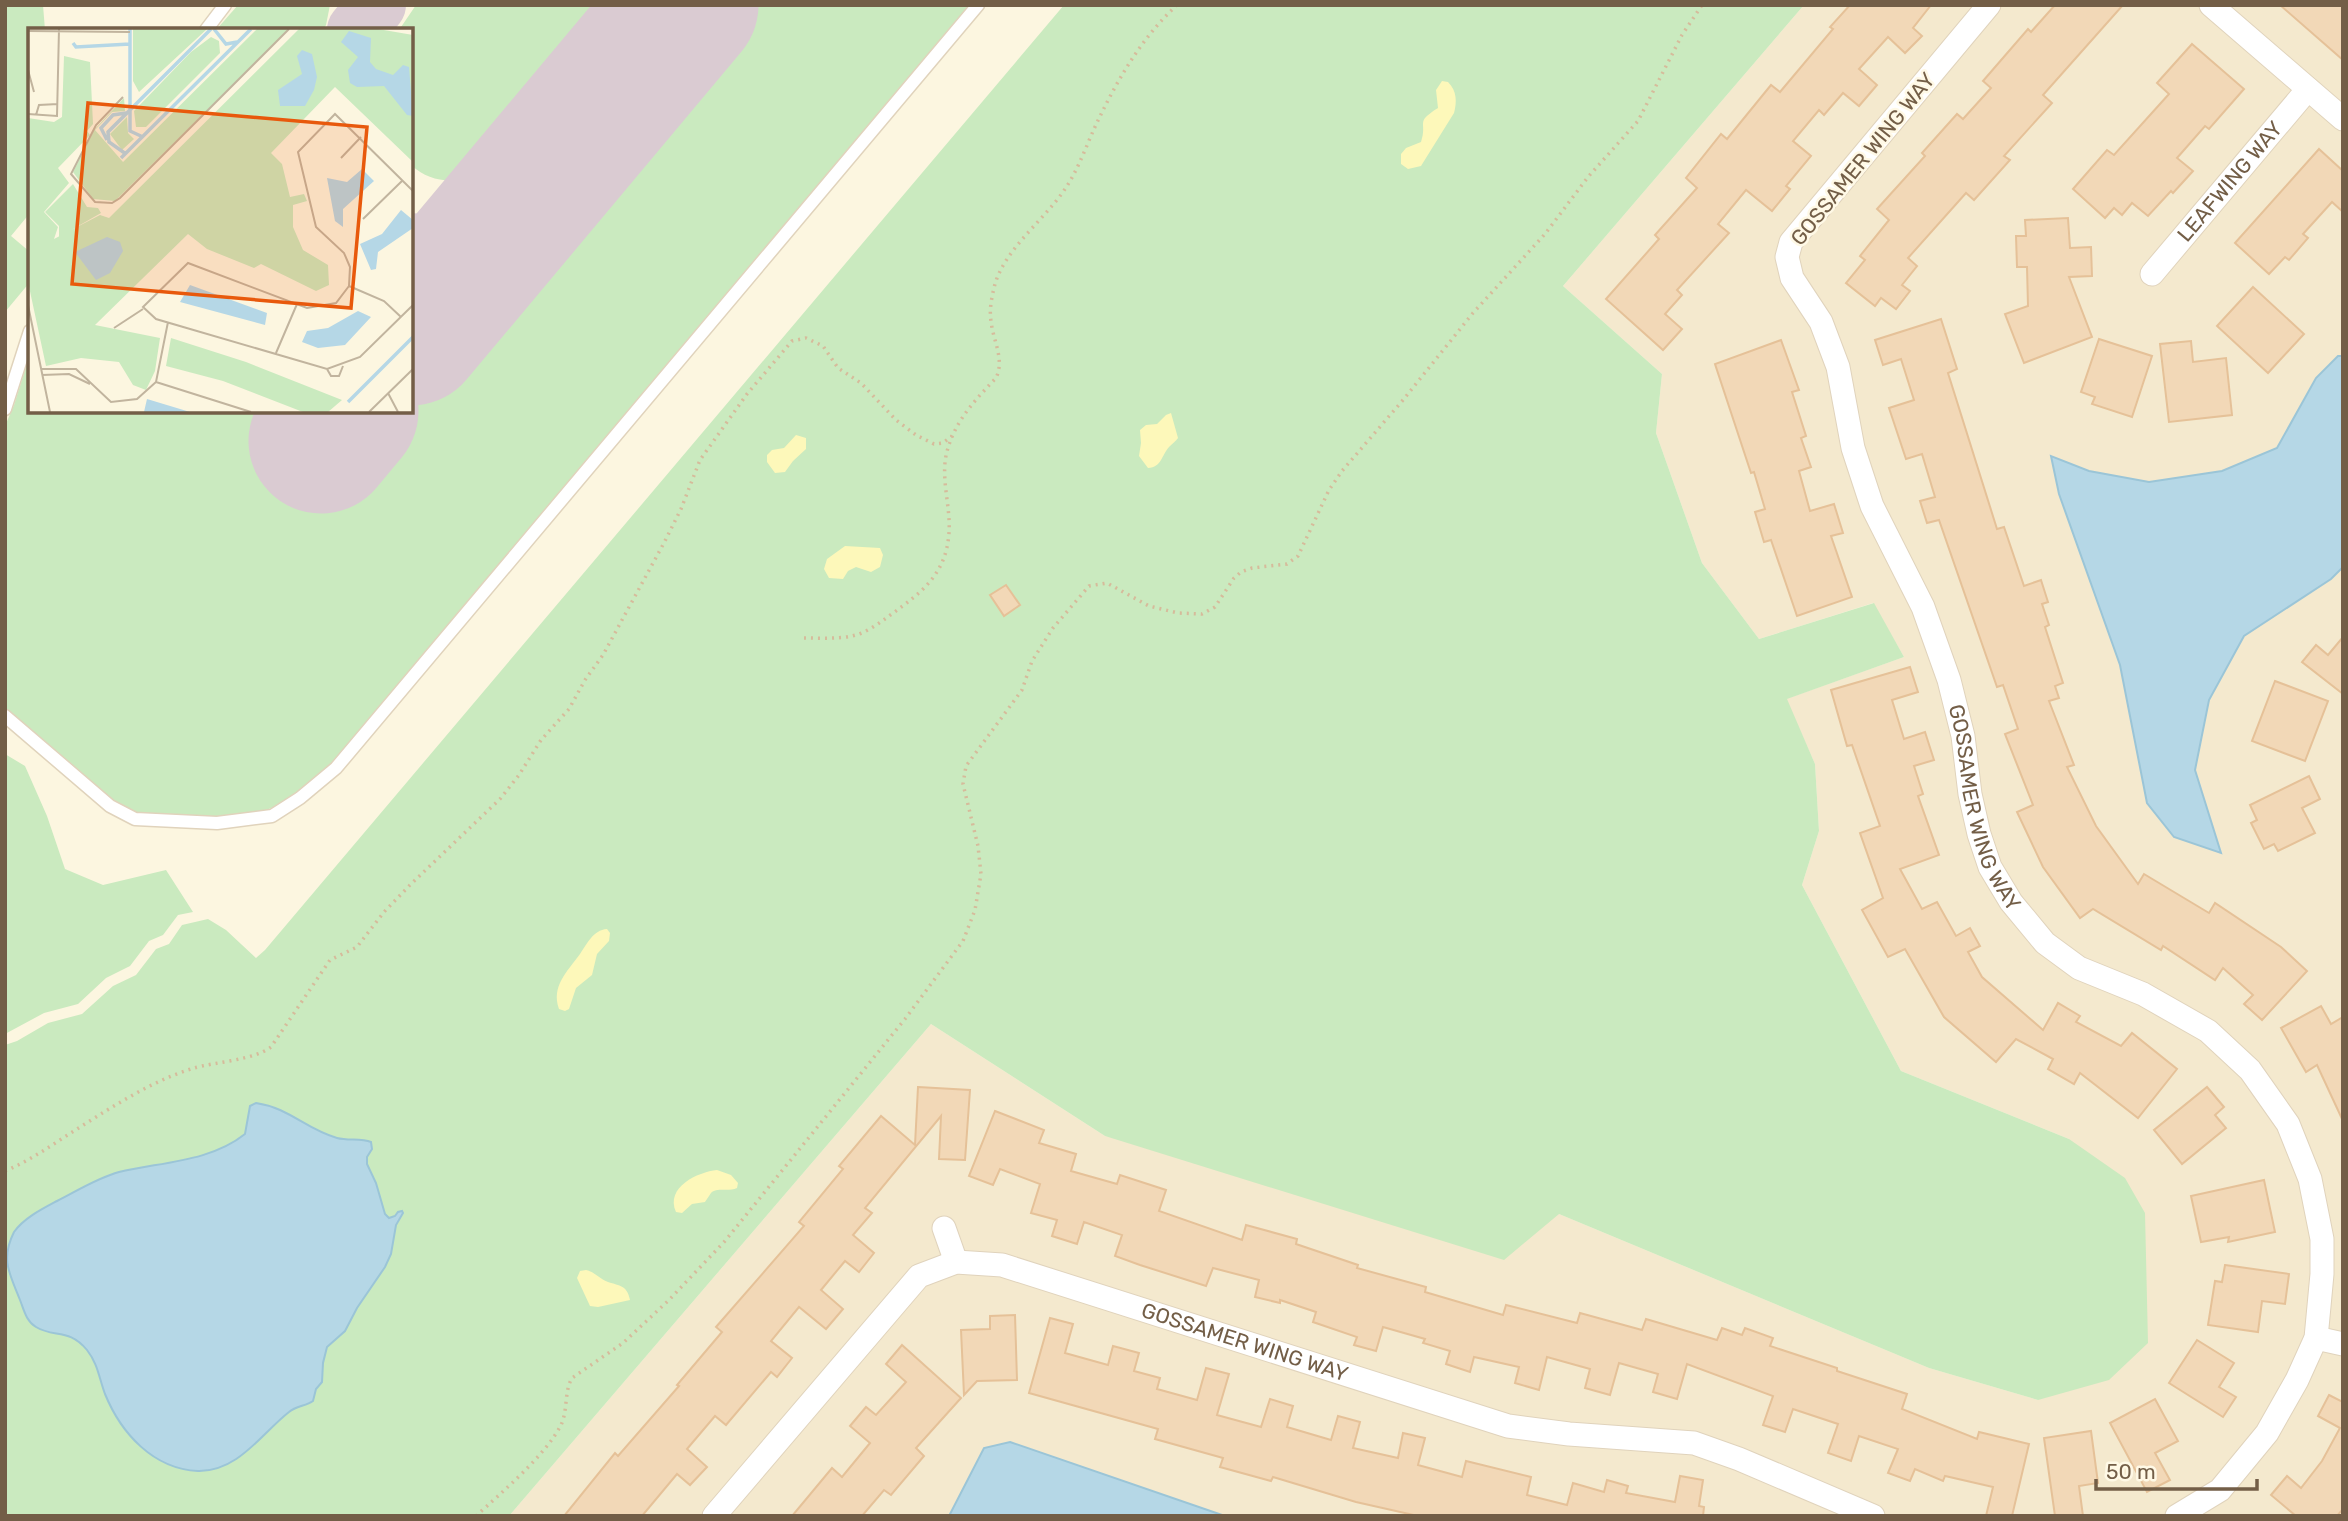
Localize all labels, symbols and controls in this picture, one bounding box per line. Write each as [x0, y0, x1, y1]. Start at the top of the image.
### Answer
inset map [28, 28, 413, 413]
street label: GOSSAMER WING WAY [1785, 67, 1940, 250]
street label: LEAFWING WAY [2172, 116, 2287, 246]
street label: GOSSAMER WING WAY [1944, 702, 2026, 916]
street label: GOSSAMER WING WAY [1139, 1297, 1351, 1386]
scale bar [2096, 1448, 2257, 1492]
text: 50 m [2106, 1459, 2156, 1484]

